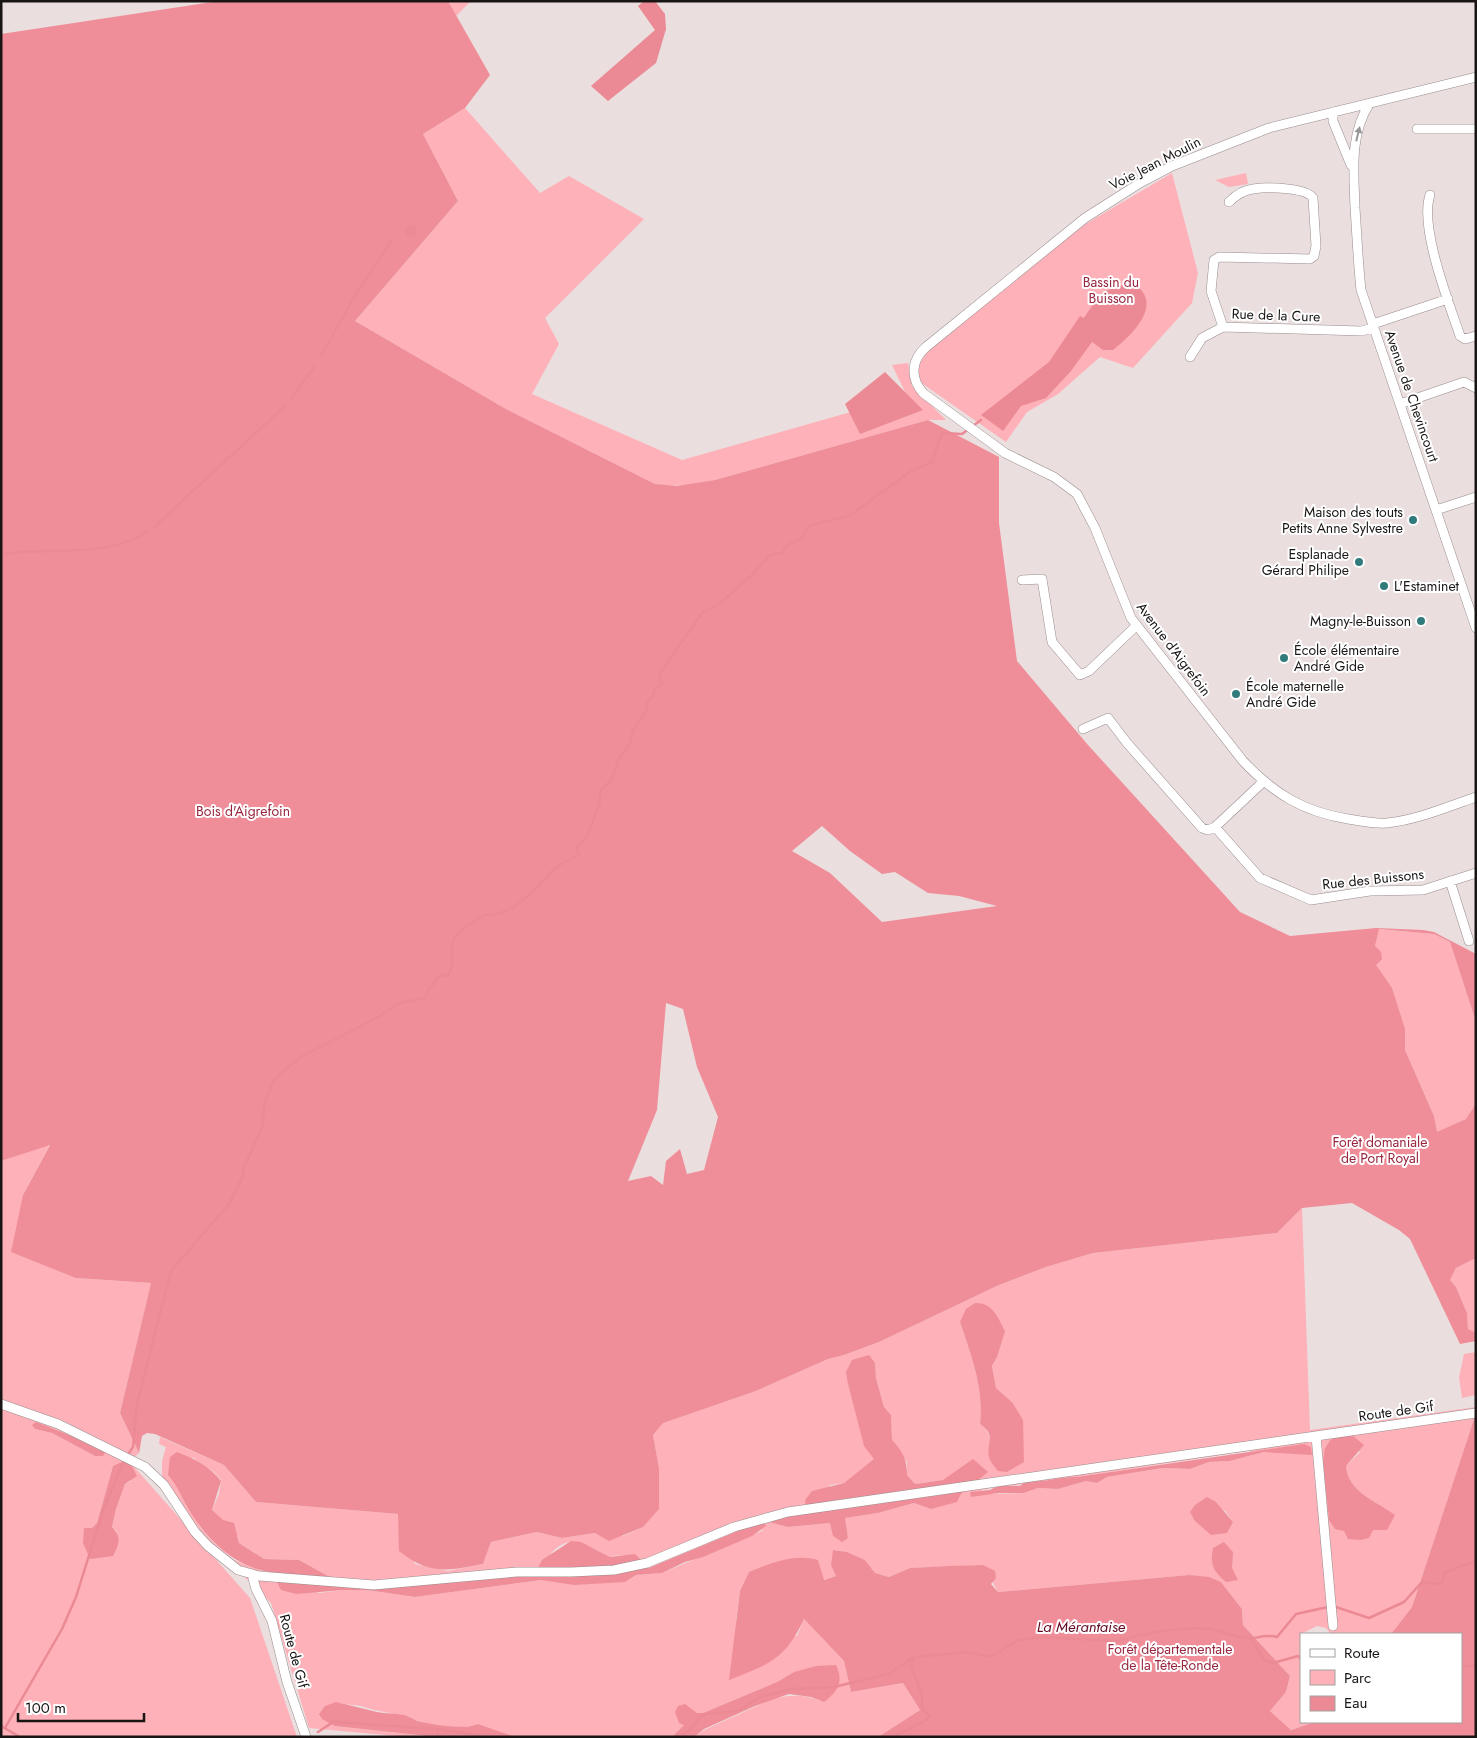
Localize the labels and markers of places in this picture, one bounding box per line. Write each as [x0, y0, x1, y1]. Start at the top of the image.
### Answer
place label: Maison des touts Petits Anne Sylvestre [1282, 502, 1403, 538]
marker: Maison des touts Petits Anne Sylvestre [1407, 514, 1419, 526]
place label: Esplanade Gérard Philipe [1262, 544, 1349, 580]
marker: Esplanade Gérard Philipe [1353, 556, 1365, 568]
place label: L'Estaminet [1394, 576, 1460, 596]
marker: L'Estaminet [1378, 580, 1390, 592]
place label: Magny-le-Buisson [1310, 611, 1411, 631]
marker: Magny-le-Buisson [1415, 615, 1427, 627]
place label: École élémentaire André Gide [1294, 640, 1399, 676]
marker: École élémentaire André Gide [1278, 652, 1290, 664]
place label: École maternelle André Gide [1246, 676, 1344, 712]
marker: École maternelle André Gide [1230, 688, 1242, 700]

